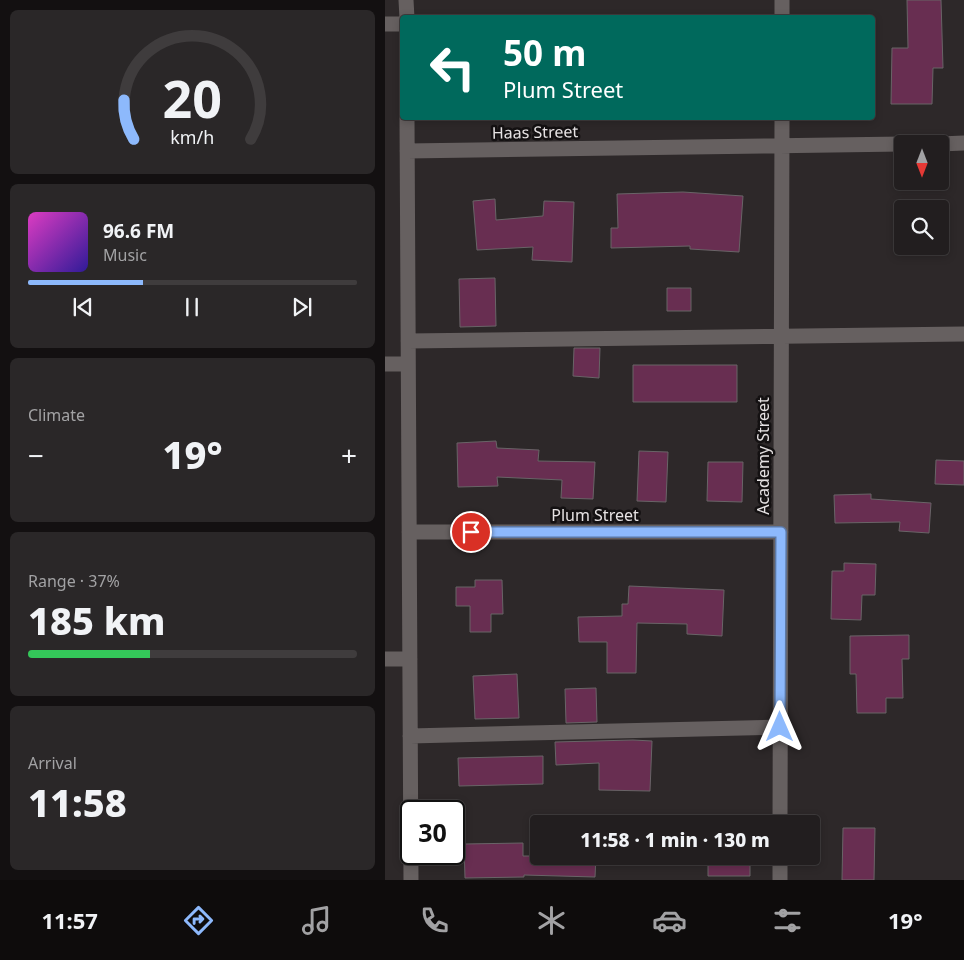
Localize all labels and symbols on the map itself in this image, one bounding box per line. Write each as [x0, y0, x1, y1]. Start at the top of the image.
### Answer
street label: Haas Street [492, 120, 579, 144]
north arrow [894, 135, 949, 190]
street label: Academy Street [752, 397, 774, 515]
street label: Plum Street [551, 504, 639, 526]
pin [450, 511, 492, 553]
position arrow [753, 700, 805, 752]
speed limit sign: 30 [400, 800, 465, 865]

